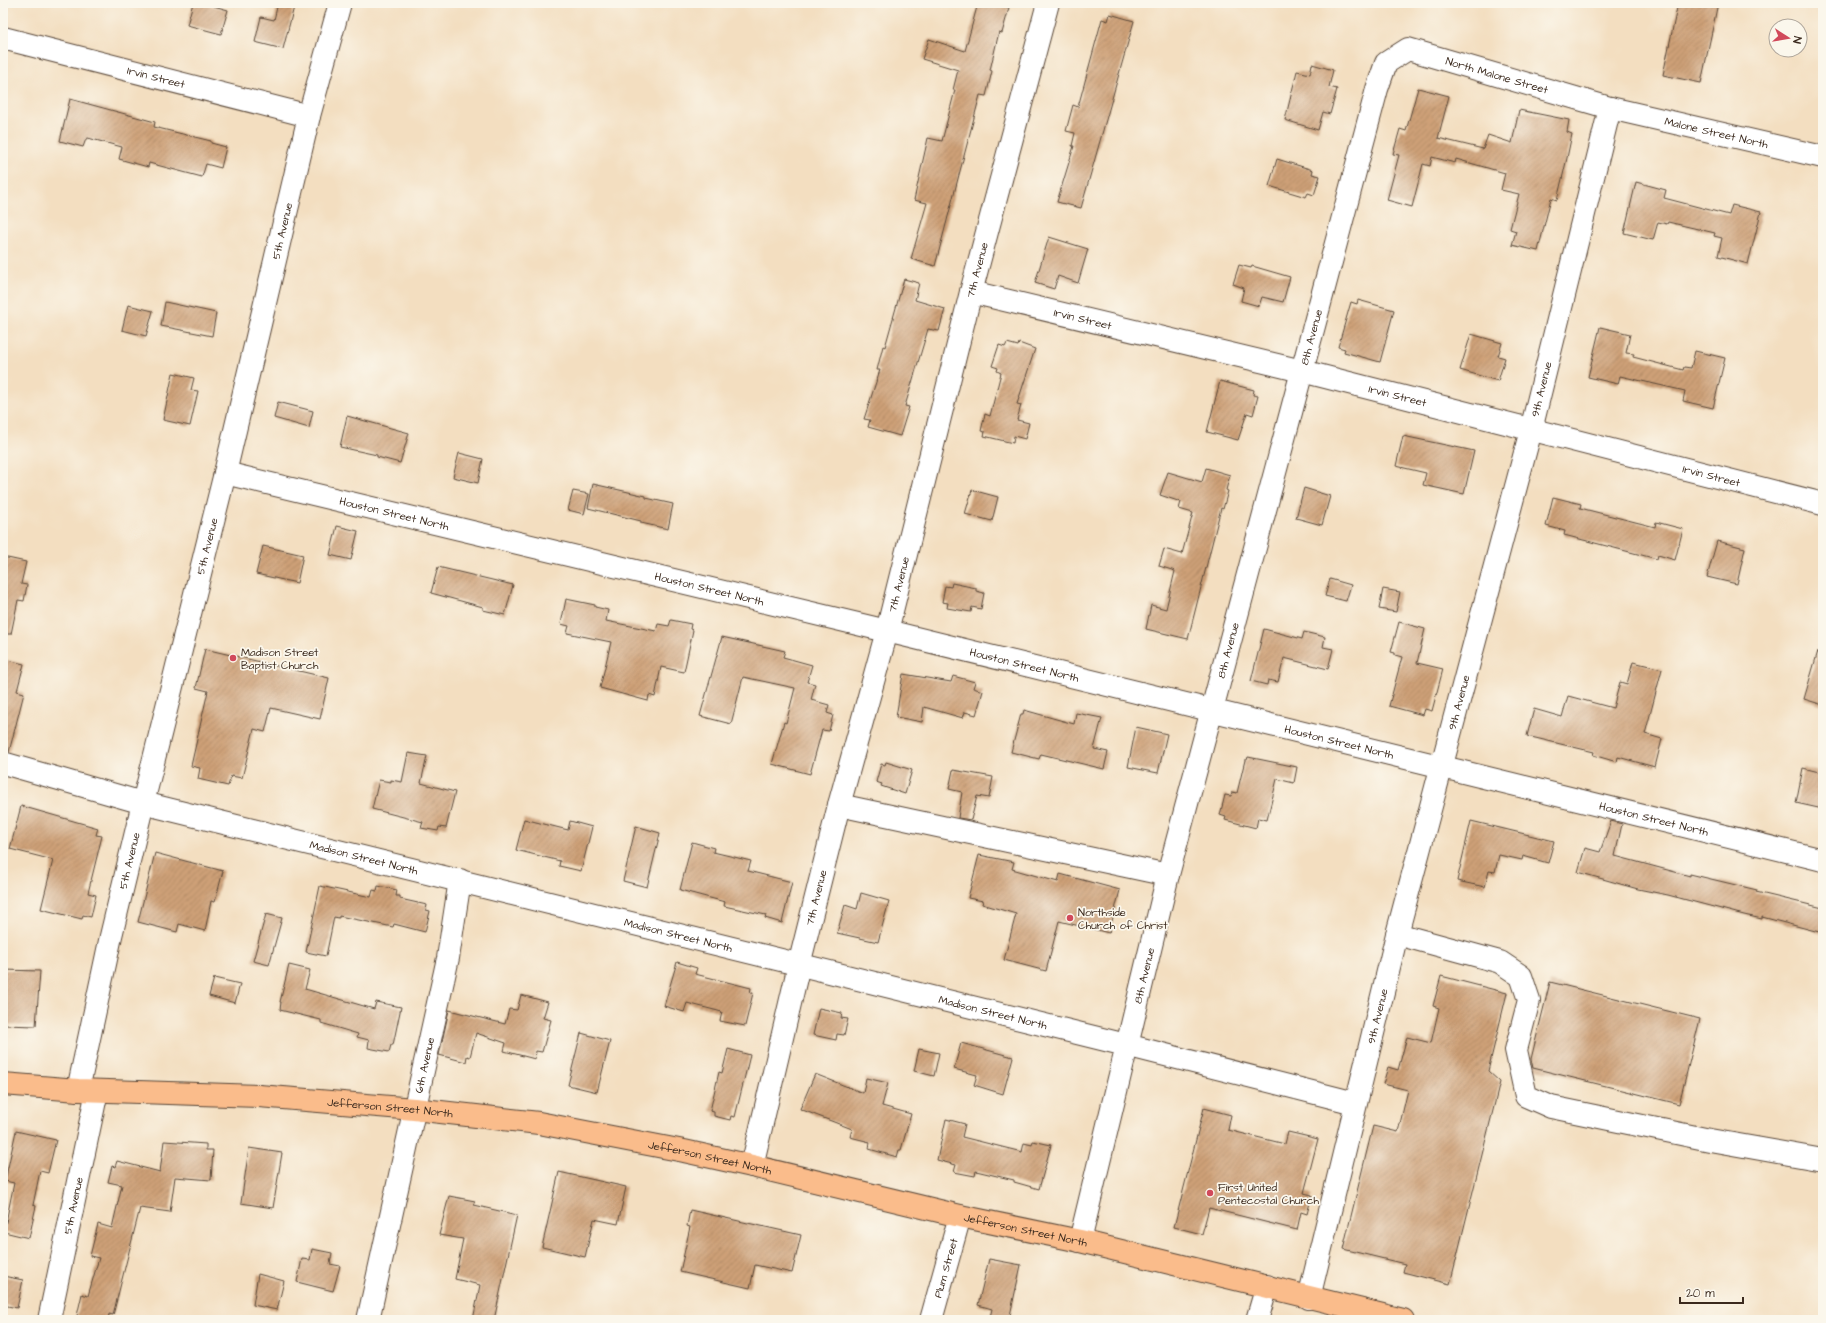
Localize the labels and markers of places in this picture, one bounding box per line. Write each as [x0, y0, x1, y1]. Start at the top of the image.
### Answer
place label: Madison Street Baptist Church [241, 645, 319, 673]
marker: Madison Street Baptist Church [228, 653, 238, 663]
place label: Northside Church of Christ [1078, 905, 1168, 933]
marker: Northside Church of Christ [1065, 913, 1075, 923]
place label: First United Pentecostal Church [1218, 1180, 1320, 1208]
marker: First United Pentecostal Church [1205, 1188, 1215, 1198]

